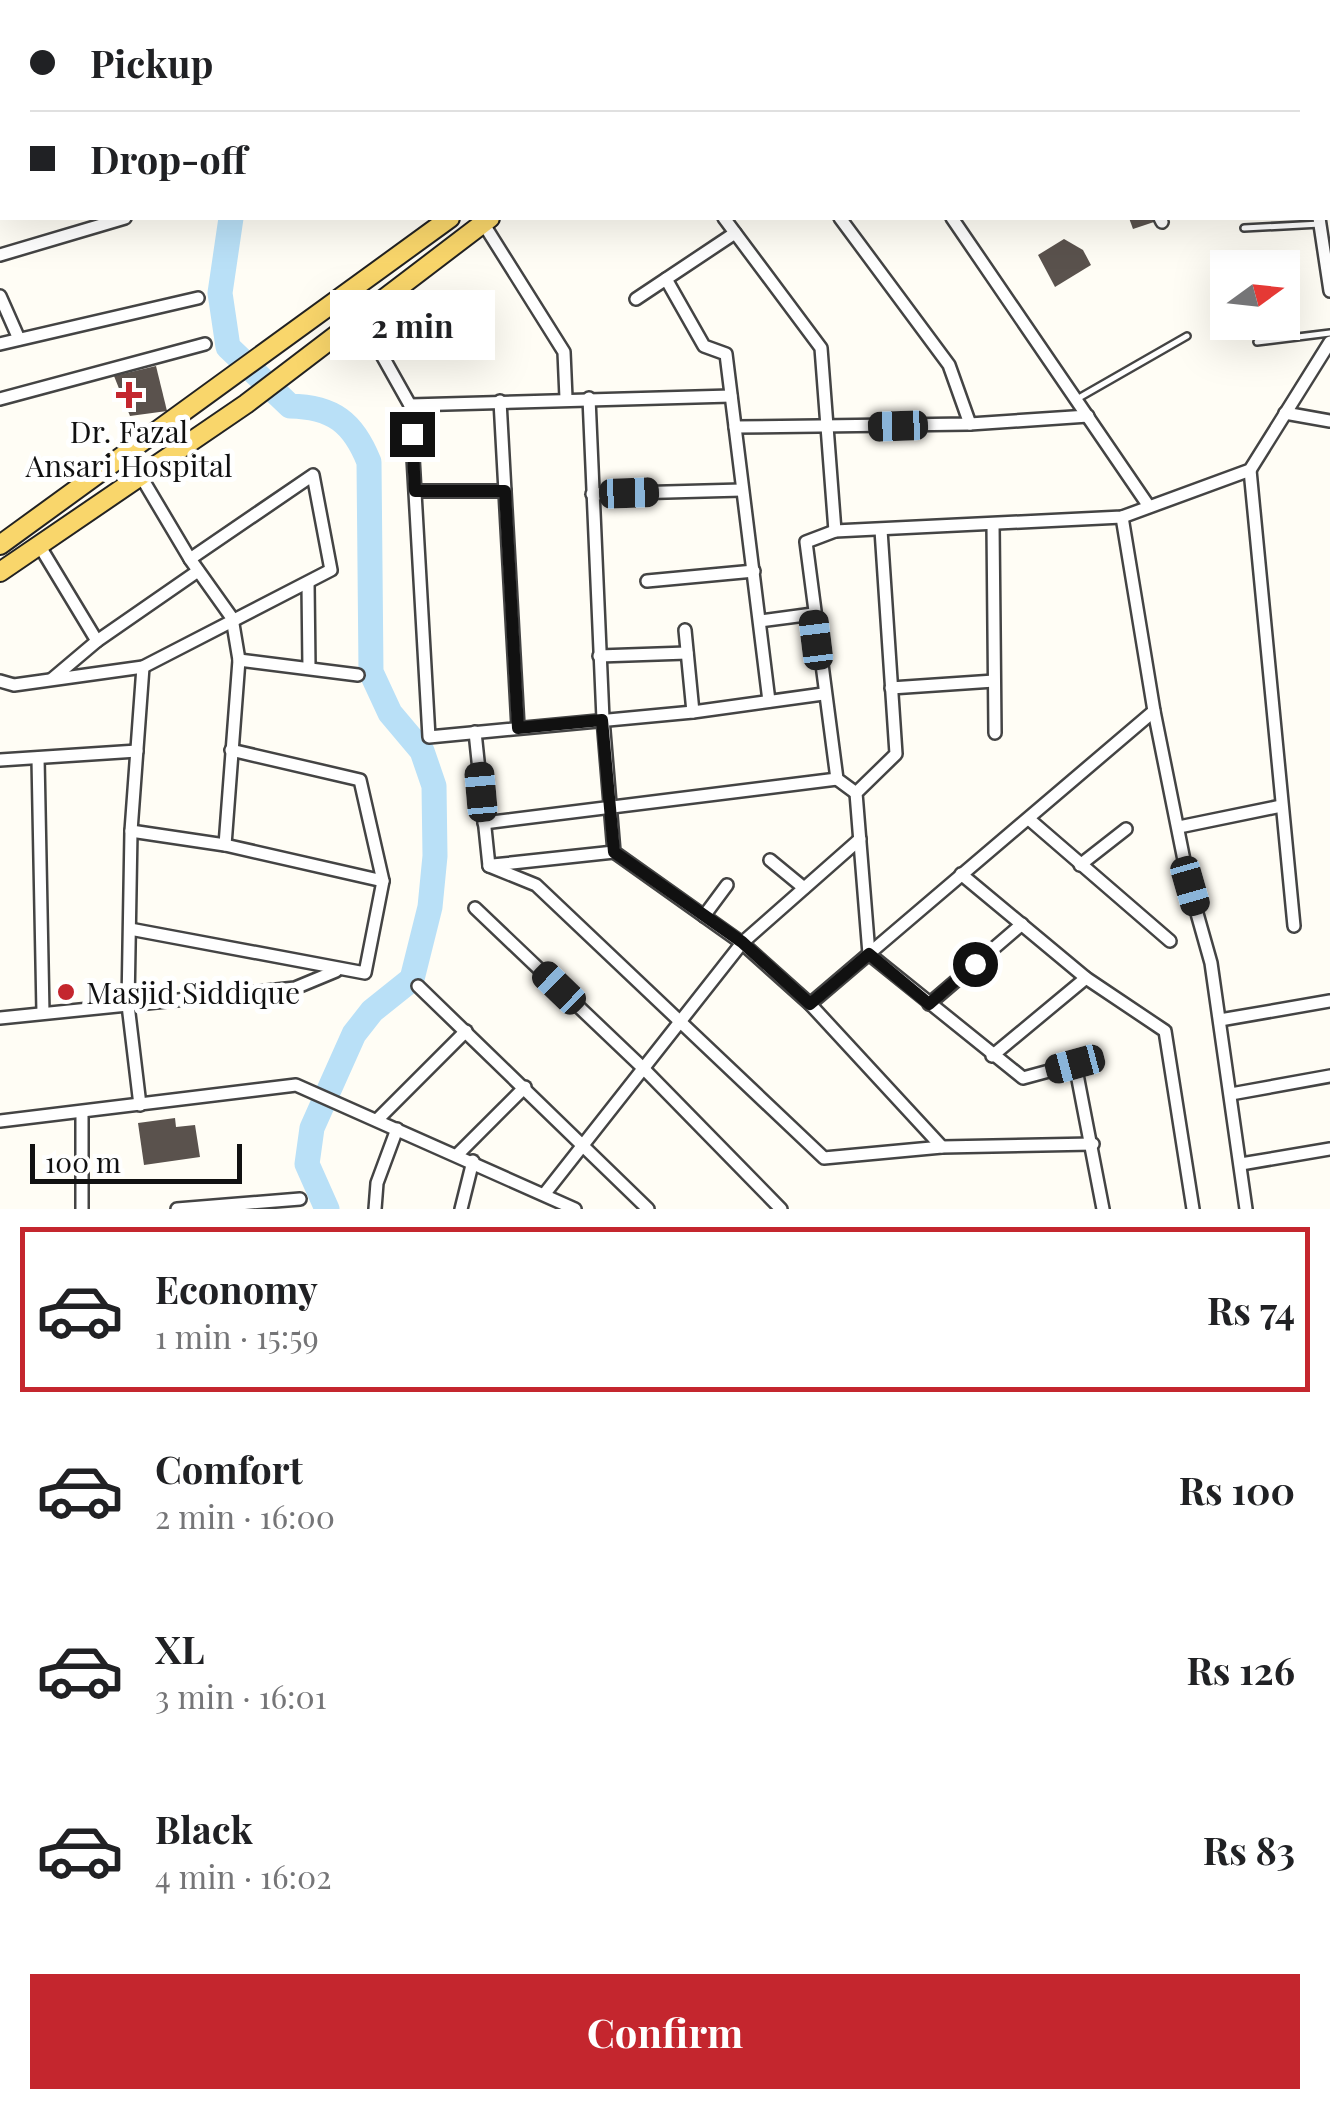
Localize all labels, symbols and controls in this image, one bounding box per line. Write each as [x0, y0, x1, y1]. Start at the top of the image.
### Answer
text: Pickup [90, 37, 213, 88]
text: Drop-off [90, 133, 247, 184]
north arrow [1210, 250, 1300, 340]
map controls [1210, 250, 1300, 340]
callout: 2 min [330, 289, 494, 359]
text: 2 min [371, 303, 454, 346]
marker: Dr. Fazal Ansari Hospital [116, 382, 142, 408]
car [867, 410, 929, 442]
place label: Dr. Fazal Ansari Hospital [24, 411, 233, 485]
route end [390, 412, 435, 457]
car [598, 477, 660, 509]
car [797, 608, 835, 672]
car [463, 761, 499, 823]
car [1167, 853, 1213, 919]
route start [953, 942, 998, 987]
car [527, 956, 591, 1020]
place label: Masjid Siddique [86, 972, 300, 1012]
marker: Masjid Siddique [55, 981, 77, 1003]
car [1042, 1042, 1108, 1086]
scale bar [30, 1139, 242, 1184]
text: 100 m [45, 1143, 121, 1180]
text: Economy [155, 1263, 318, 1314]
icon: car [35, 1265, 125, 1355]
text: Rs 74 [1207, 1284, 1295, 1335]
text: 1 min · 15:59 [155, 1314, 319, 1357]
text: Comfort [155, 1443, 303, 1494]
icon: car [35, 1445, 125, 1535]
text: Rs 100 [1179, 1464, 1295, 1515]
text: 2 min · 16:00 [155, 1494, 335, 1537]
text: XL [155, 1623, 204, 1674]
icon: car [35, 1625, 125, 1715]
text: Rs 126 [1187, 1644, 1295, 1695]
text: 3 min · 16:01 [155, 1674, 327, 1717]
text: Black [155, 1803, 253, 1854]
icon: car [35, 1805, 125, 1895]
text: Rs 83 [1203, 1824, 1295, 1875]
text: 4 min · 16:02 [155, 1854, 331, 1897]
button: Confirm [30, 1974, 1300, 2089]

